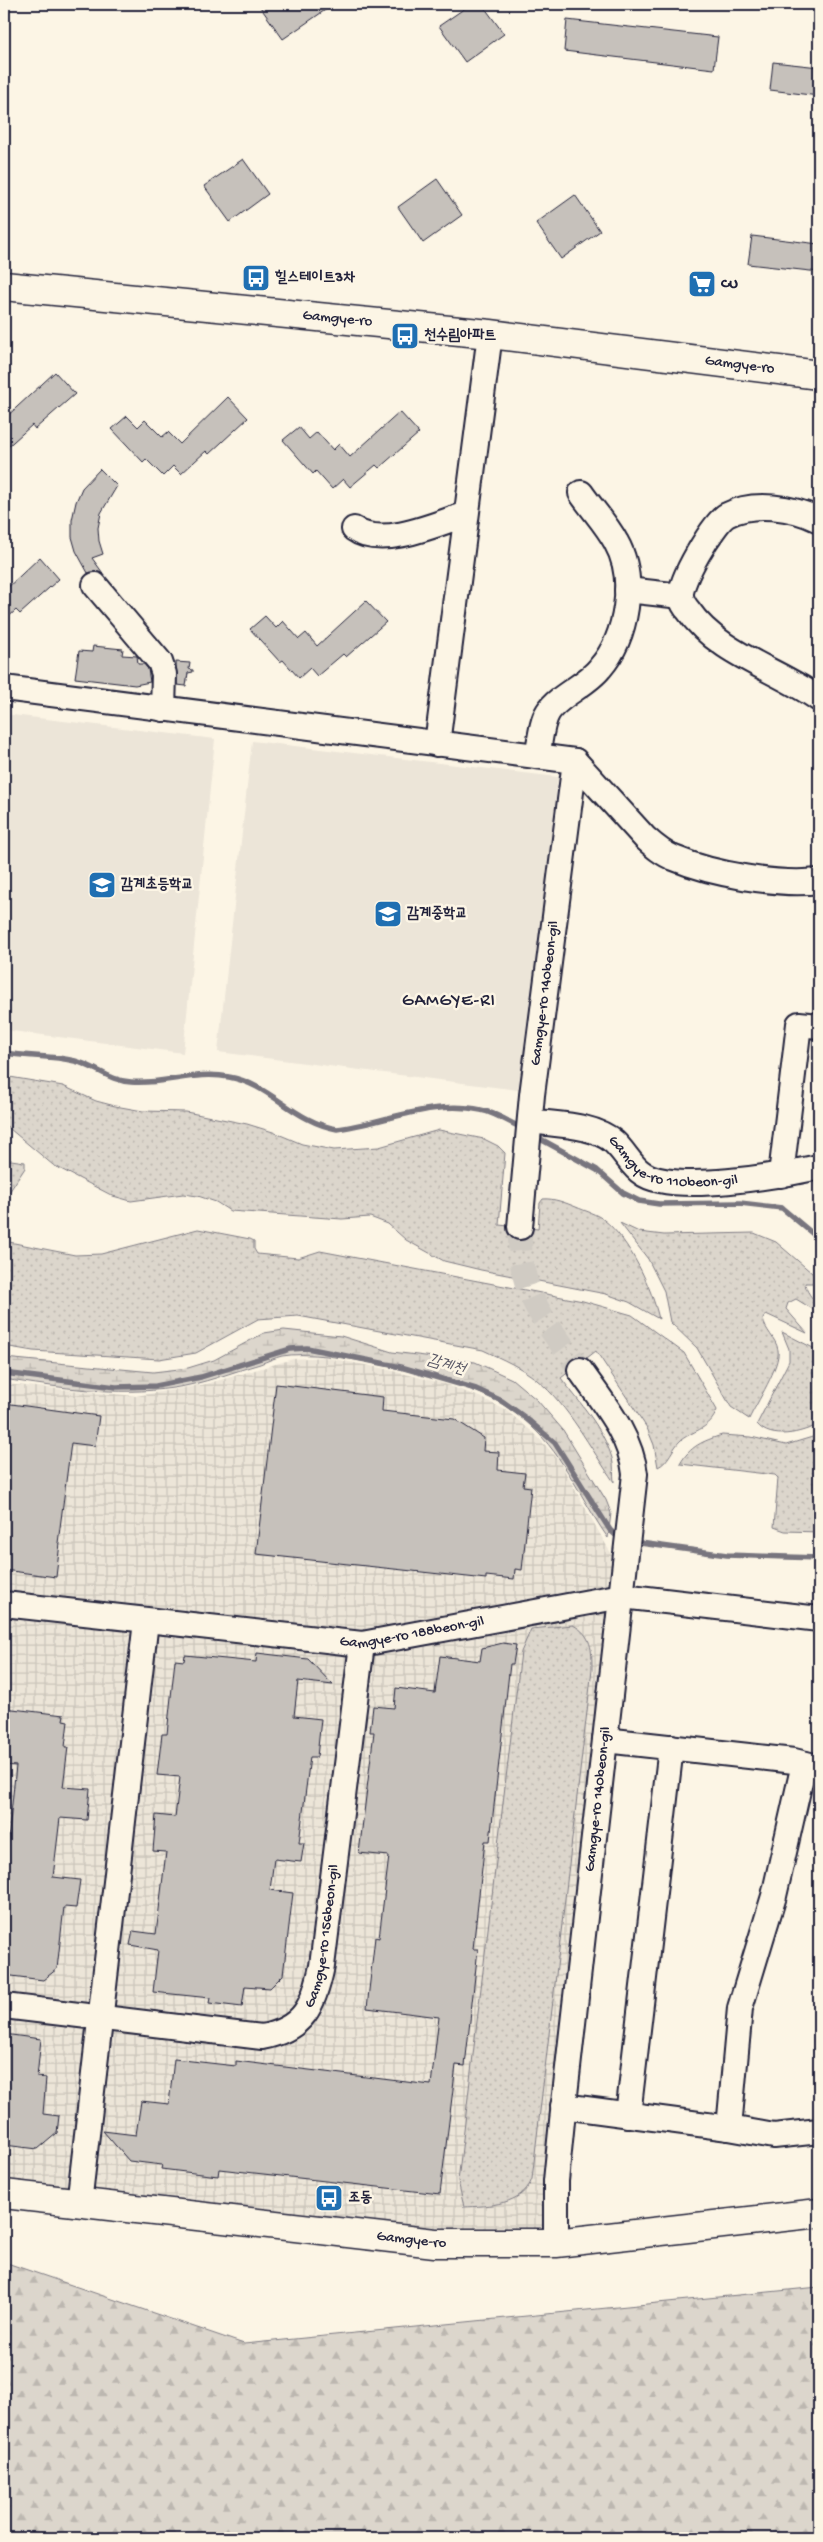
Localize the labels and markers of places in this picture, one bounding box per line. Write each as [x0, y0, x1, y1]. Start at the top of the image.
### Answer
bus stop icon: 힐스테이트3차 [241, 263, 271, 293]
place label: 힐스테이트3차 [275, 269, 355, 287]
supermarket icon: CU [687, 269, 717, 299]
place label: CU [720, 275, 738, 293]
bus stop icon: 천수림아파트 [390, 321, 420, 351]
place label: 천수림아파트 [424, 327, 496, 345]
school or university icon: 감계초등학교 [87, 870, 117, 900]
place label: 감계초등학교 [121, 876, 193, 894]
school or university icon: 감계중학교 [373, 899, 403, 929]
place label: 감계중학교 [407, 905, 467, 923]
bus stop icon: 조동 [314, 2183, 344, 2213]
place label: 조동 [348, 2189, 372, 2207]

